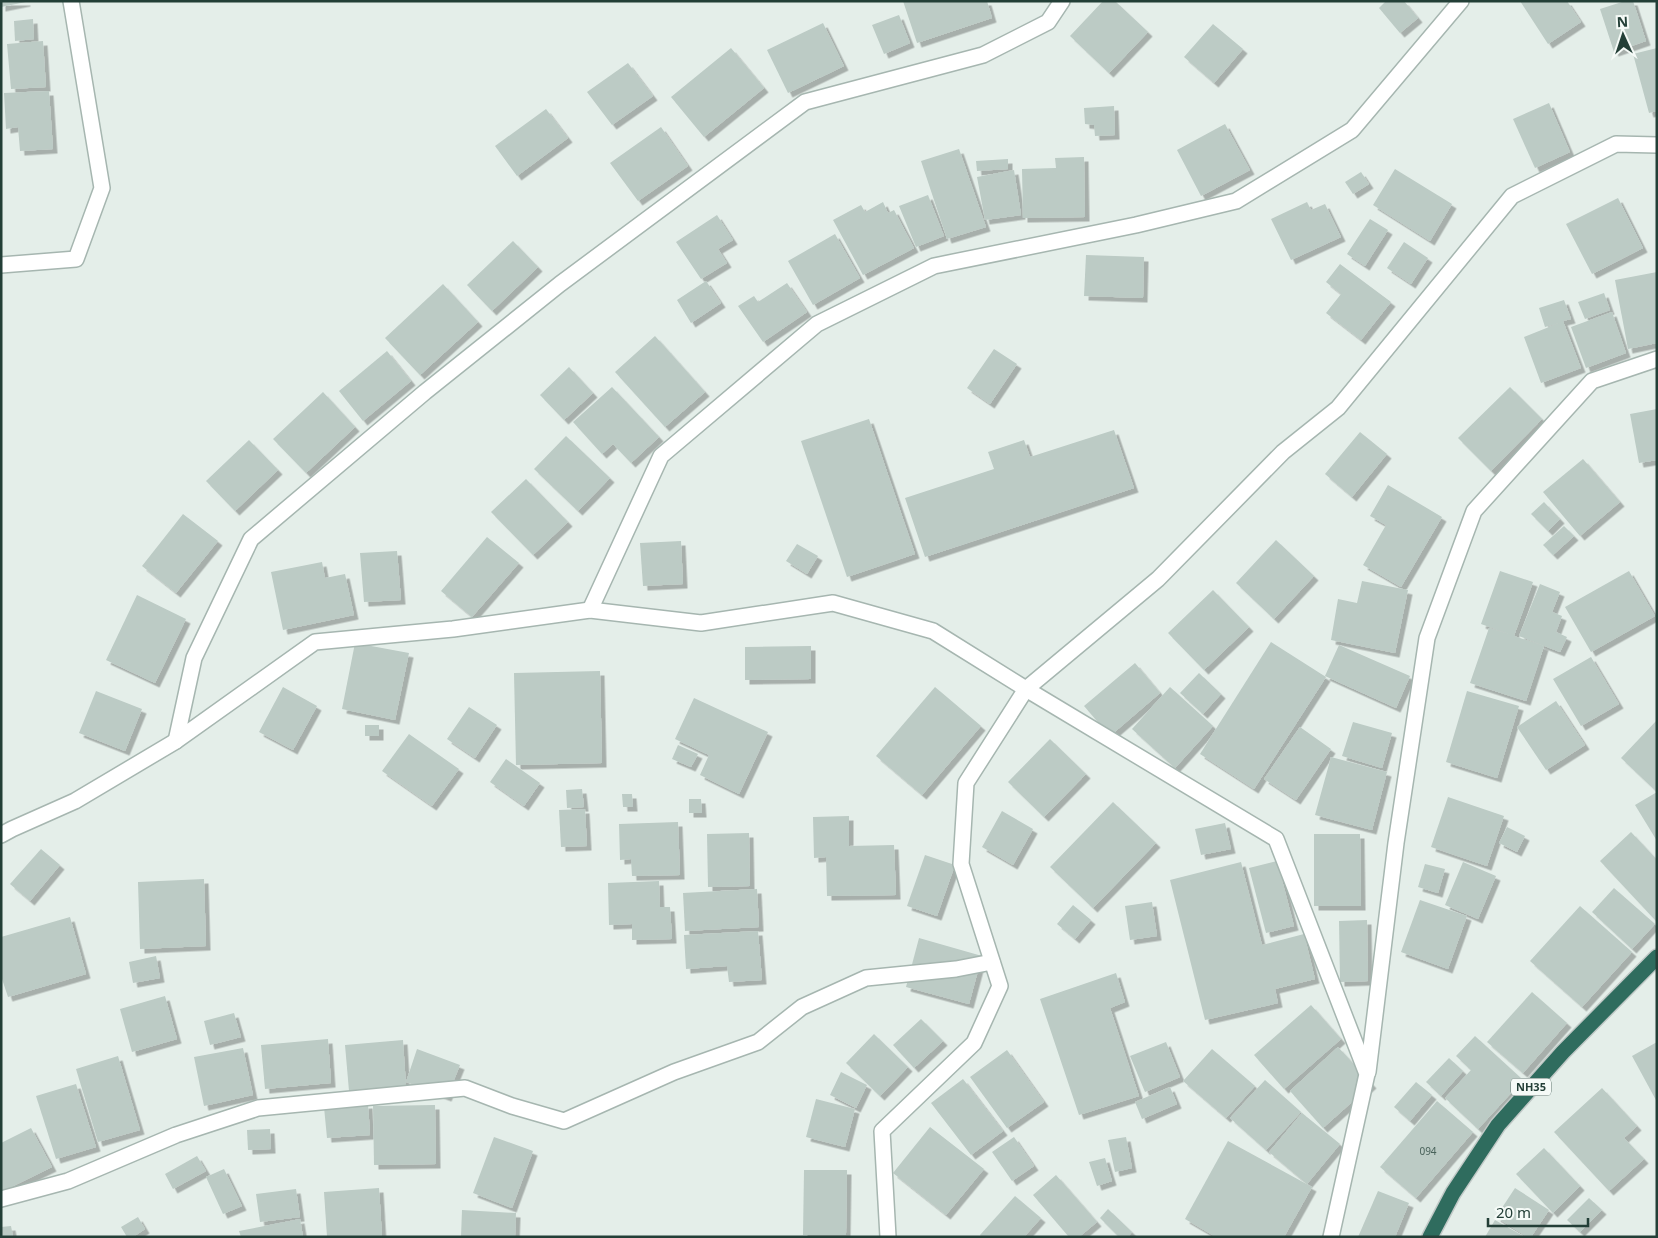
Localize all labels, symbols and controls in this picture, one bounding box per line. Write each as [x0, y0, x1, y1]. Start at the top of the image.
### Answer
north arrow [1598, 10, 1648, 60]
text: N [1616, 12, 1628, 31]
road number: NH35 [1511, 1078, 1551, 1096]
house number: 094 [1419, 1144, 1437, 1158]
scale bar [1488, 1196, 1588, 1228]
text: 20 m [1496, 1202, 1531, 1222]

